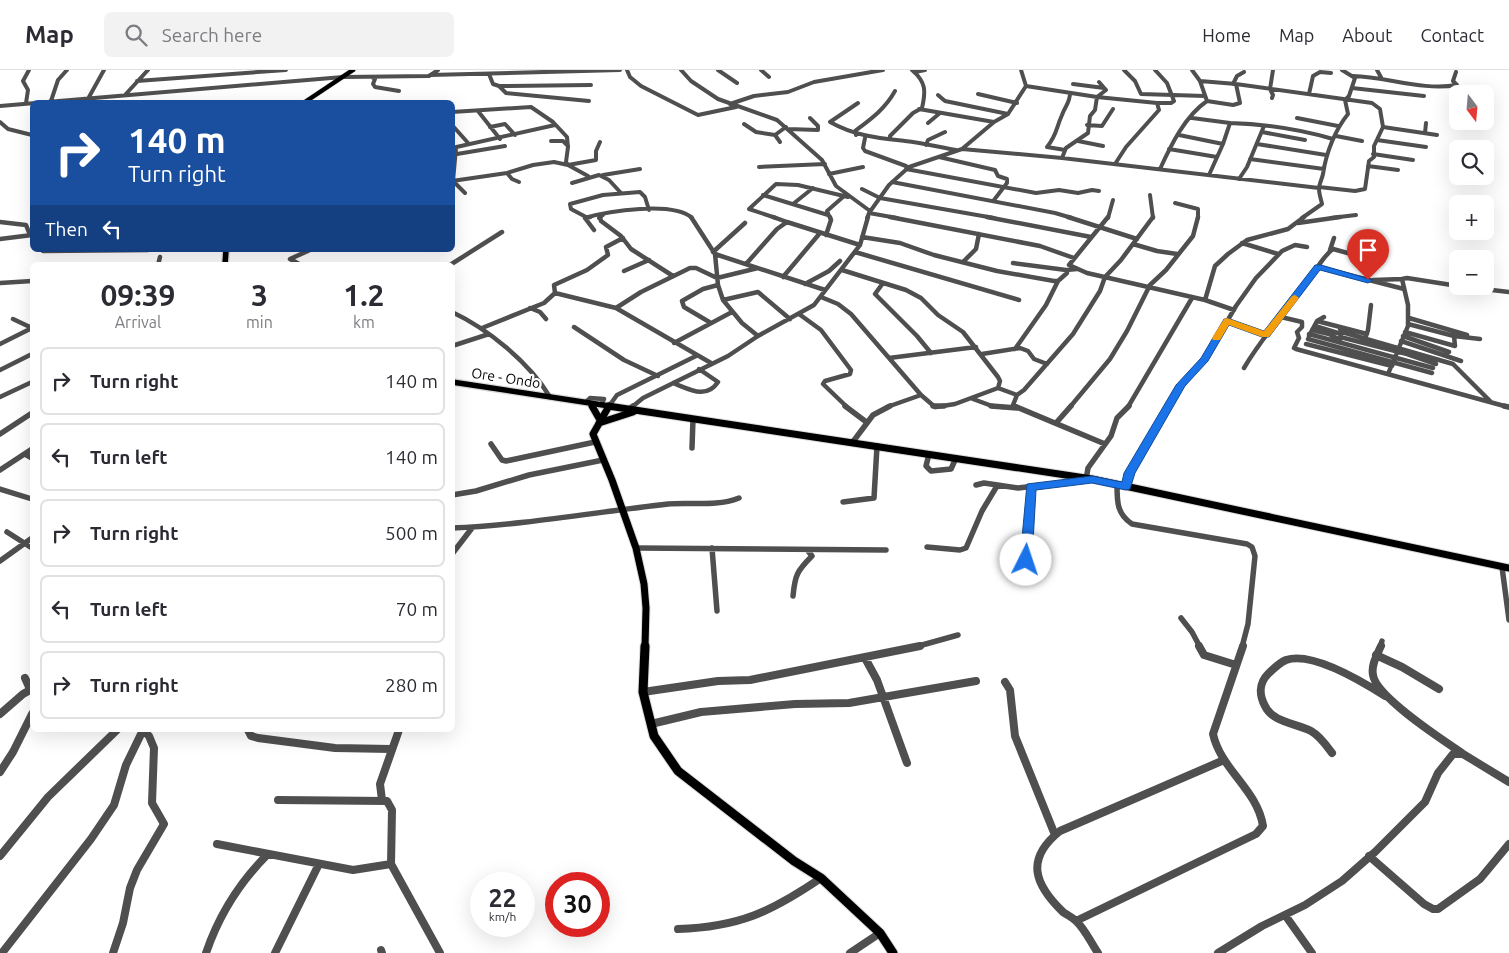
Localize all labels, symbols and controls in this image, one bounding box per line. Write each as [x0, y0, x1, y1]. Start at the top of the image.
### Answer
search box [104, 12, 454, 57]
text: Map [25, 21, 74, 48]
icon: search [122, 21, 150, 49]
text: Search here [162, 24, 262, 46]
text: Home [1202, 25, 1251, 45]
text: Map [1279, 25, 1314, 45]
text: About [1342, 25, 1392, 45]
text: Contact [1420, 25, 1484, 45]
north arrow [1449, 85, 1494, 130]
map controls [1449, 85, 1494, 295]
icon: right [45, 120, 110, 185]
text: 140 m [128, 120, 226, 160]
button: search [1449, 140, 1494, 185]
text: Turn right [128, 161, 226, 186]
button: + [1449, 195, 1494, 240]
icon: left [98, 215, 126, 243]
text: Then [45, 218, 88, 240]
pin [1347, 229, 1389, 280]
icon: arrive [1354, 236, 1382, 264]
button: − [1449, 250, 1494, 295]
text: 09:39 [100, 278, 176, 312]
text: 3 [251, 278, 268, 312]
text: 1.2 [343, 278, 385, 312]
text: Arrival [115, 313, 161, 331]
text: min [246, 313, 273, 331]
text: km [353, 313, 375, 331]
street label: Ore - Ondo [470, 365, 542, 391]
icon: right [47, 367, 75, 395]
text: Turn right [90, 370, 178, 392]
text: 140 m [385, 370, 438, 392]
icon: left [47, 443, 75, 471]
text: Turn left [90, 446, 168, 468]
text: 140 m [385, 446, 438, 468]
icon: right [47, 519, 75, 547]
text: Turn right [90, 522, 178, 544]
text: 500 m [385, 522, 438, 544]
position arrow [999, 533, 1051, 585]
icon: left [47, 595, 75, 623]
text: Turn left [90, 598, 168, 620]
text: 70 m [396, 598, 438, 620]
icon: right [47, 671, 75, 699]
text: Turn right [90, 674, 178, 696]
text: 280 m [385, 674, 438, 696]
speed limit sign: 30 [545, 872, 610, 937]
text: 22 [488, 884, 517, 912]
text: km/h [489, 910, 516, 923]

